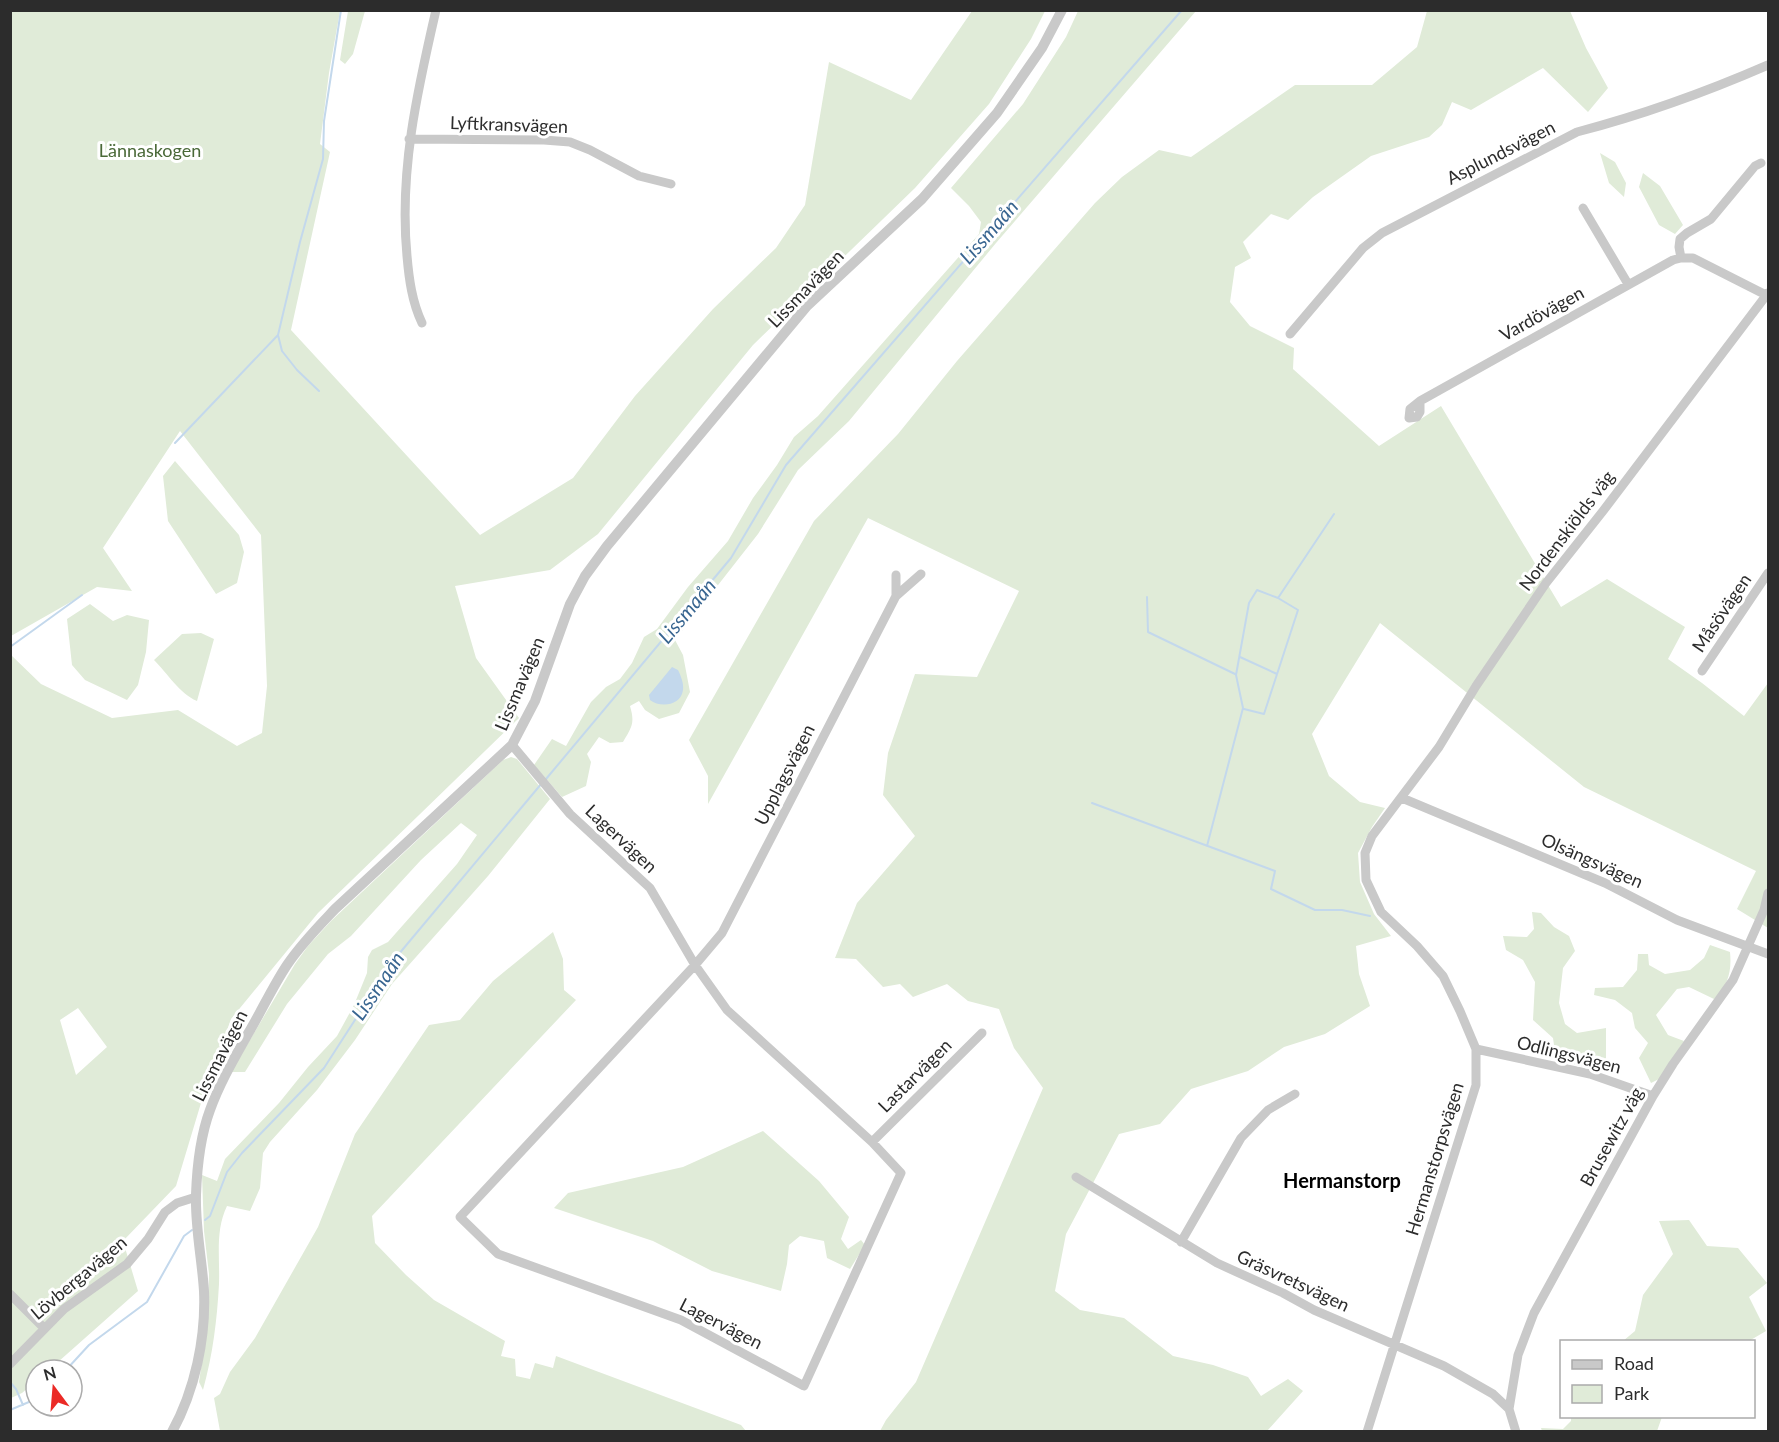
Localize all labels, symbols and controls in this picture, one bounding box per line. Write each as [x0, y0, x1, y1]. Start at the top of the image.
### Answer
street label: Lyftkransvägen [450, 111, 568, 137]
street label: Asplundsvägen [1443, 115, 1559, 189]
park label: Lännaskogen [99, 139, 201, 161]
water label: Lissmaån [954, 194, 1023, 268]
street label: Lissmavägen [763, 245, 848, 332]
street label: Vardövägen [1496, 281, 1587, 345]
street label: Nordenskiölds väg [1514, 466, 1619, 595]
street label: Måsövägen [1687, 569, 1755, 656]
water label: Lissmaån [652, 573, 720, 648]
street label: Lissmavägen [490, 634, 549, 734]
street label: Upplagsvägen [749, 720, 819, 829]
street label: Lagervägen [581, 799, 662, 877]
street label: Olsängsvägen [1538, 828, 1647, 892]
water label: Lissmaån [346, 947, 409, 1024]
street label: Lissmavägen [187, 1006, 251, 1105]
street label: Odlingsvägen [1515, 1030, 1624, 1078]
street label: Lastarvägen [873, 1034, 956, 1117]
street label: Hermanstorpsvägen [1400, 1080, 1468, 1238]
street label: Brusewitz väg [1575, 1083, 1647, 1190]
district label: Hermanstorp [1283, 1168, 1401, 1192]
street label: Lövbergavägen [26, 1231, 131, 1324]
street label: Gräsvretsvägen [1234, 1244, 1353, 1316]
street label: Lagervägen [676, 1293, 767, 1353]
legend [1560, 1340, 1755, 1418]
text: Road [1614, 1352, 1654, 1374]
north arrow [24, 1358, 84, 1418]
text: N [41, 1362, 58, 1384]
text: Park [1614, 1382, 1650, 1404]

